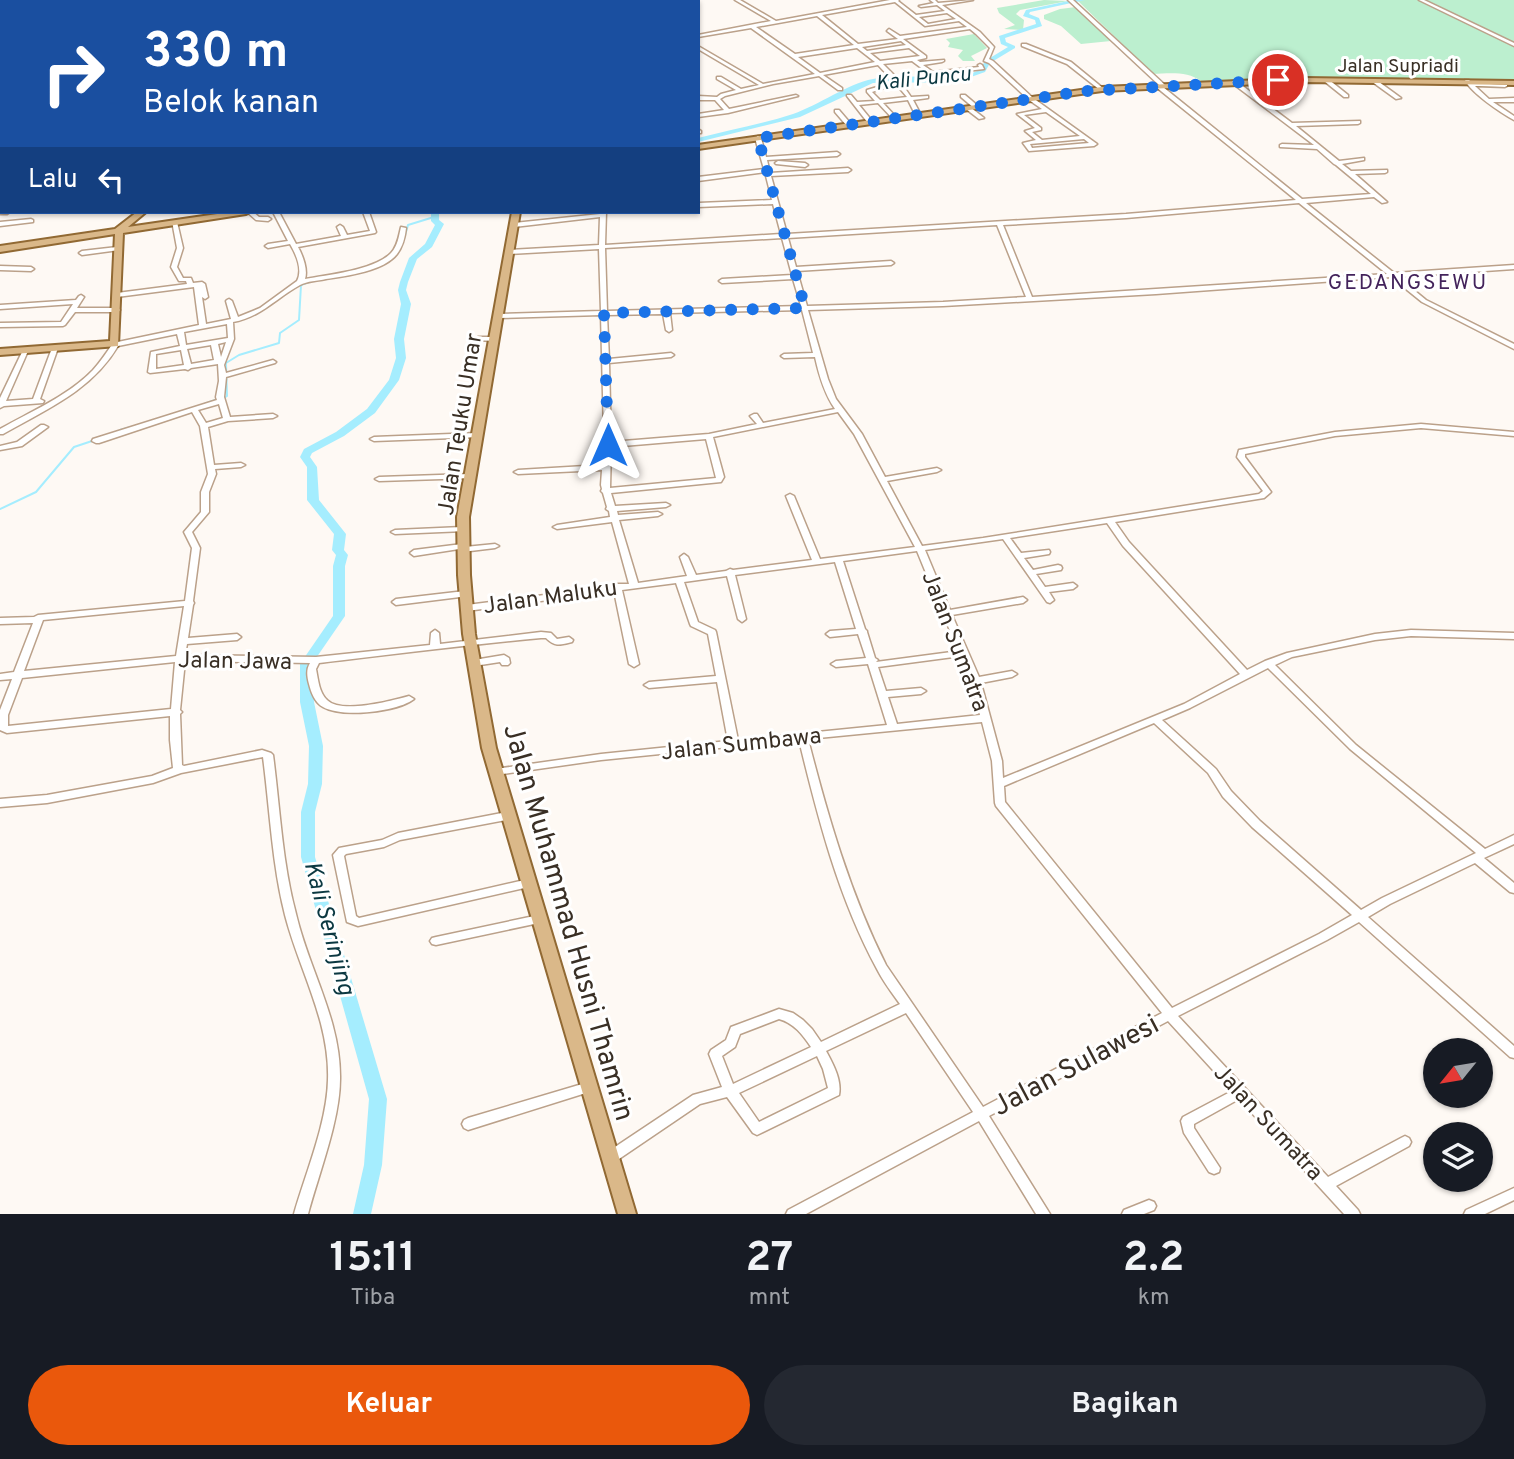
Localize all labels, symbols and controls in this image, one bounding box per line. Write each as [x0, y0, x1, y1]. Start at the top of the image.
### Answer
text: 330 m [143, 23, 288, 85]
icon: right [28, 28, 119, 119]
pin [1248, 50, 1308, 110]
street label: Jalan Supriadi [1337, 55, 1459, 79]
water label: Kali Puncu [874, 61, 973, 98]
icon: arrive [1259, 61, 1297, 99]
text: Belok kanan [143, 84, 319, 124]
icon: left [92, 161, 130, 199]
text: Lalu [28, 164, 78, 197]
district label: GEDANGSEWU [1328, 270, 1488, 297]
street label: Jalan Teuku Umar [433, 331, 490, 518]
position arrow [571, 408, 645, 482]
street label: Jalan Sumatra [914, 568, 994, 716]
street label: Jalan Maluku [481, 575, 619, 622]
street label: Jalan Jawa [178, 647, 292, 678]
street label: Jalan Muhammad Husni Thamrin [493, 720, 641, 1125]
street label: Jalan Sumbawa [660, 723, 823, 768]
water label: Kali Serinjing [296, 858, 361, 1000]
street label: Jalan Sulawesi [987, 1008, 1166, 1126]
north arrow [1423, 1038, 1493, 1108]
map controls [1423, 1038, 1493, 1192]
street label: Jalan Sumatra [1206, 1060, 1328, 1188]
button: layers [1423, 1122, 1493, 1192]
text: 15:11 [330, 1233, 416, 1286]
text: 27 [745, 1233, 793, 1286]
text: 2.2 [1123, 1233, 1184, 1286]
text: Tiba [350, 1284, 395, 1313]
text: mnt [749, 1284, 790, 1313]
text: km [1138, 1284, 1170, 1313]
button: Keluar [28, 1365, 750, 1445]
button: Bagikan [764, 1365, 1486, 1445]

